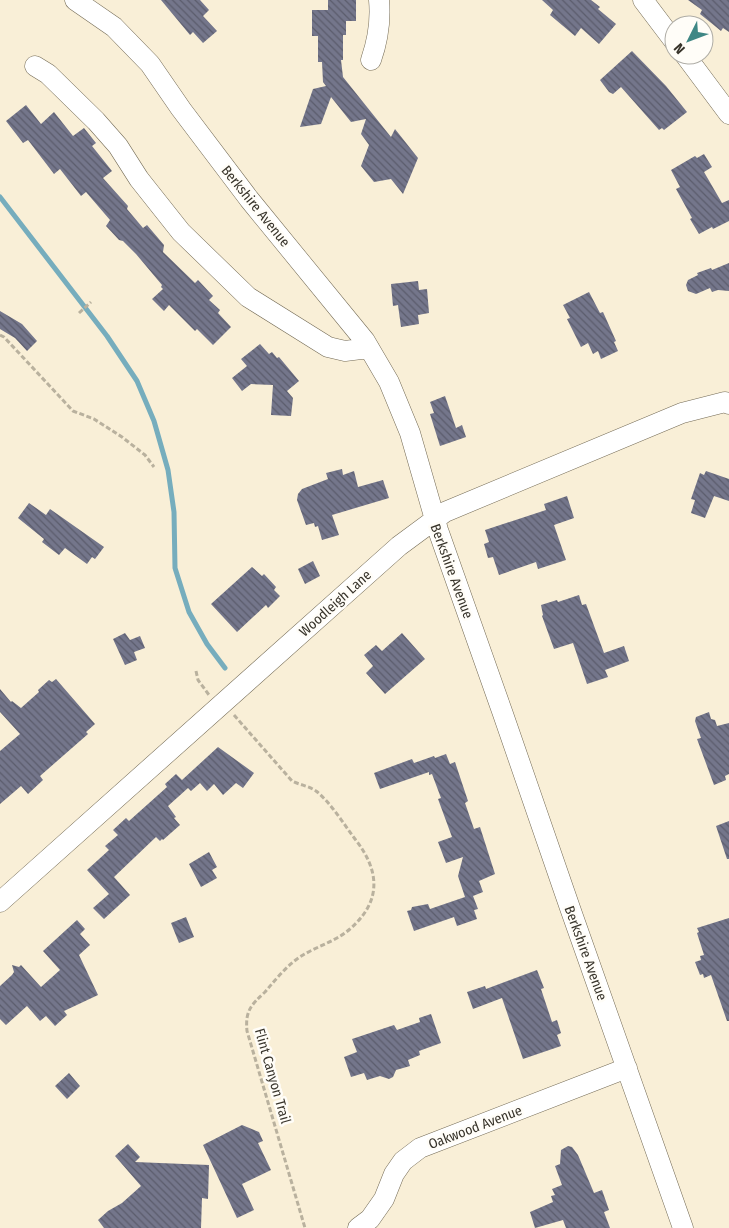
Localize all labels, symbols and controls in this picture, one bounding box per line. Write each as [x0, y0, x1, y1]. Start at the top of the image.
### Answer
north arrow [664, 15, 714, 65]
text: N [671, 40, 689, 57]
street label: Berkshire Avenue [218, 162, 294, 250]
street label: Berkshire Avenue [427, 521, 477, 621]
street label: Woodleigh Lane [296, 567, 375, 640]
street label: Berkshire Avenue [561, 903, 611, 1003]
street label: Flint Canyon Trail [251, 1026, 294, 1126]
street label: Oakwood Avenue [426, 1102, 524, 1153]

